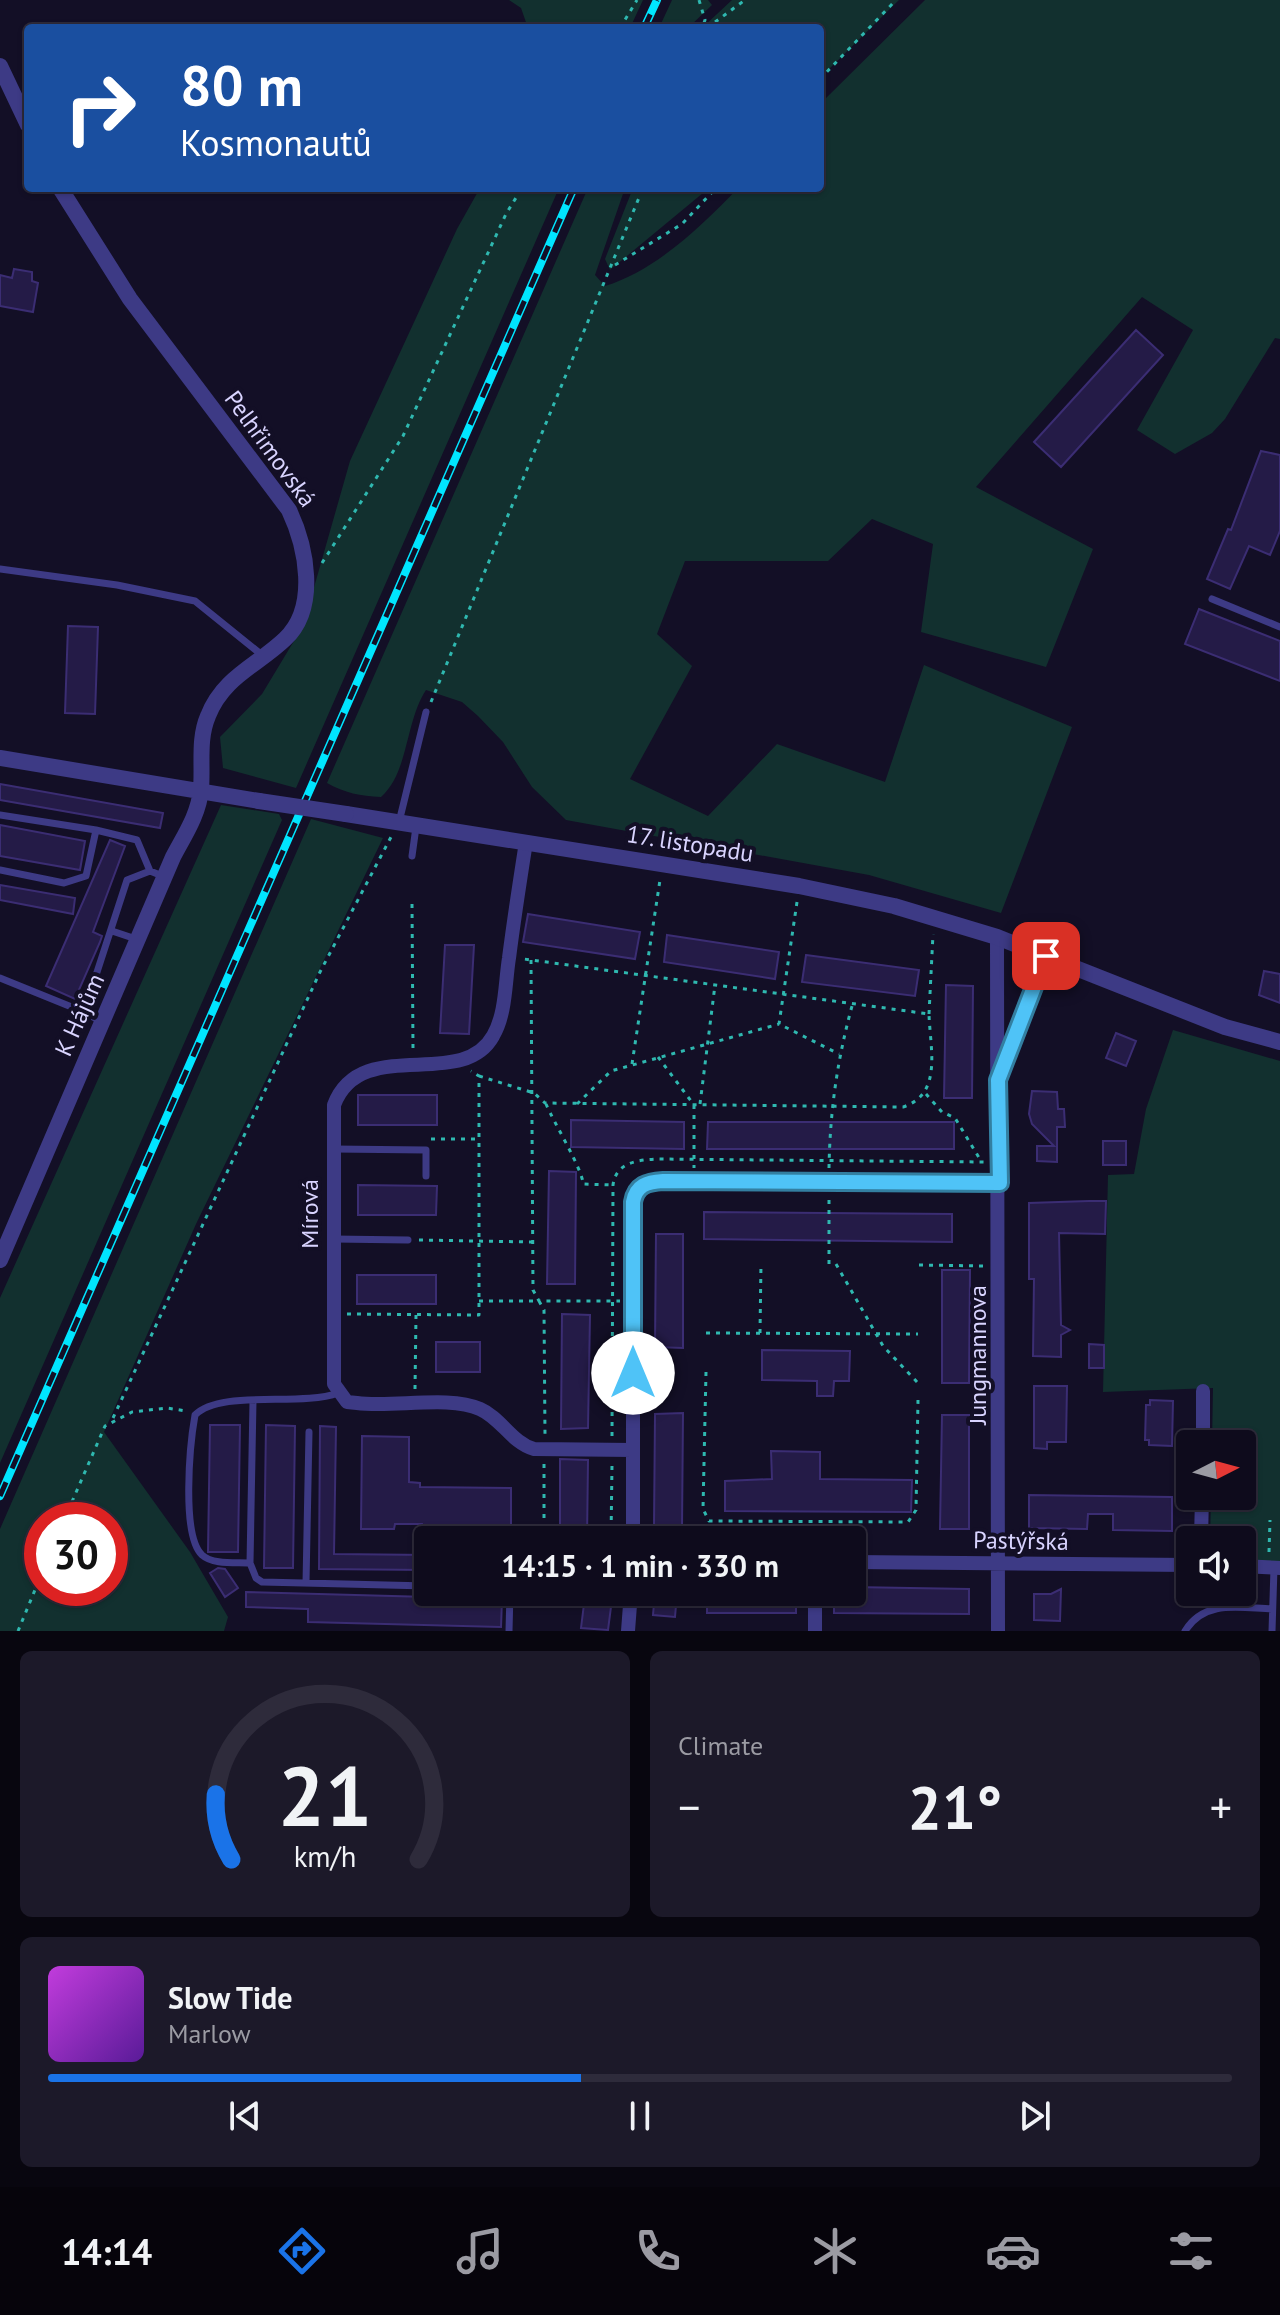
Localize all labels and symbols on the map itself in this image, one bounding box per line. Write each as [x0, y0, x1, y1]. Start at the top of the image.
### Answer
street label: Pelhřimovská [218, 384, 323, 513]
street label: 17. listopadu [624, 818, 756, 869]
pin [1012, 922, 1080, 990]
street label: K Hájům [48, 969, 111, 1061]
street label: Mírová [294, 1179, 325, 1249]
street label: Jungmannova [962, 1285, 993, 1426]
position arrow [591, 1331, 675, 1415]
north arrow [1176, 1430, 1256, 1510]
speed limit sign: 30 [24, 1502, 128, 1606]
street label: Pastýřská [973, 1524, 1069, 1557]

